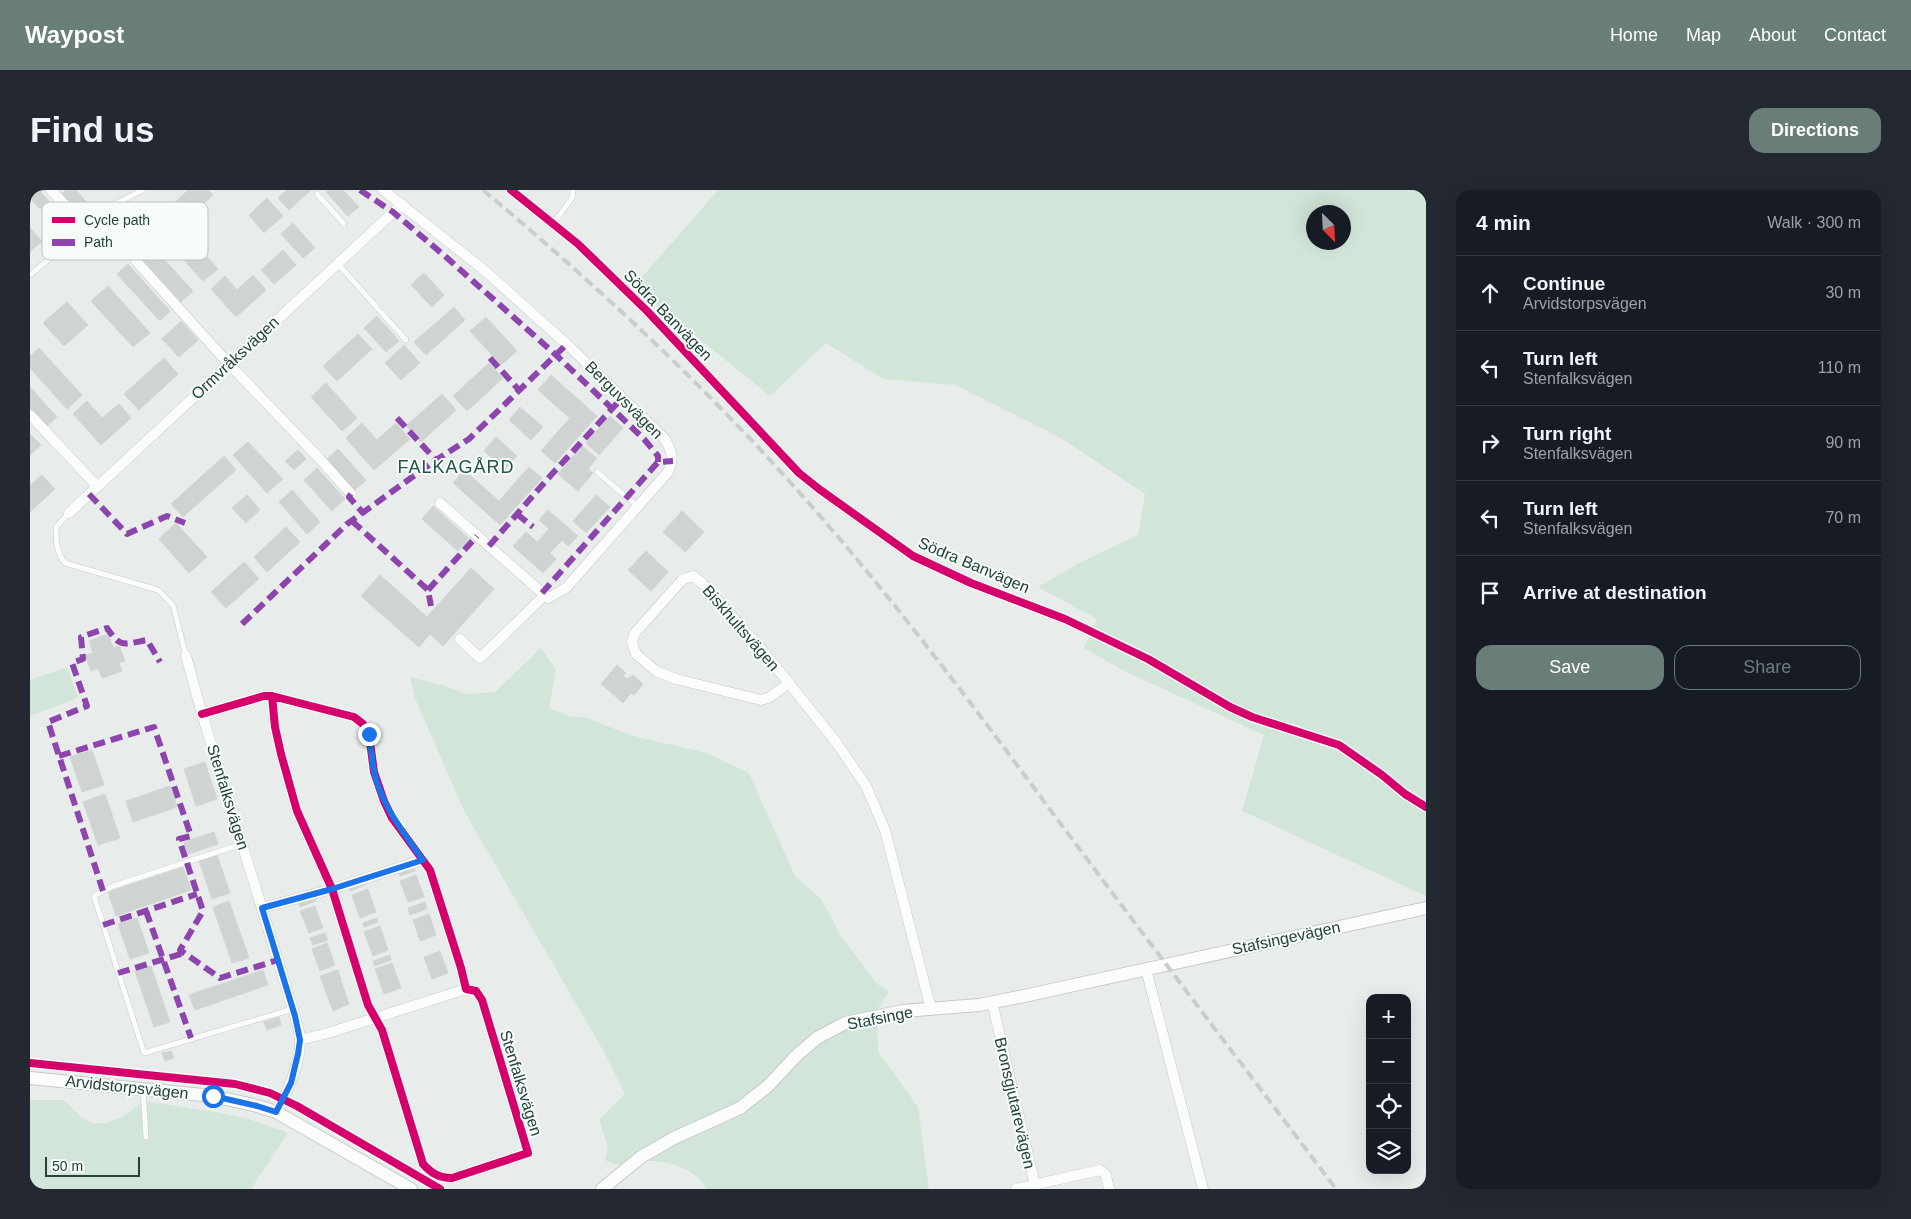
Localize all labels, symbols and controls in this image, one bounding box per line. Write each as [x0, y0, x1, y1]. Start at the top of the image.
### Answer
text: Waypost [25, 21, 124, 48]
text: Home [1610, 25, 1658, 45]
text: Map [1686, 25, 1721, 45]
text: About [1749, 25, 1796, 45]
text: Contact [1824, 25, 1886, 45]
button: Directions [1749, 108, 1881, 153]
text: Find us [30, 110, 154, 149]
legend [42, 202, 208, 260]
north arrow [1306, 205, 1351, 250]
text: 4 min [1476, 211, 1531, 234]
text: Cycle path [84, 212, 150, 228]
text: Walk · 300 m [1767, 214, 1861, 231]
text: Path [84, 234, 113, 250]
street label: Södra Banvägen [620, 266, 716, 364]
text: Continue [1523, 273, 1605, 294]
icon: ahead [1476, 279, 1504, 307]
text: 30 m [1825, 284, 1861, 301]
text: Arvidstorpsvägen [1523, 295, 1647, 312]
street label: Ormvråksvägen [188, 313, 282, 403]
text: Turn left [1523, 348, 1598, 369]
icon: left [1476, 354, 1504, 382]
street label: Berguvsvägen [582, 358, 666, 442]
text: 110 m [1818, 359, 1861, 376]
text: Stenfalksvägen [1523, 370, 1632, 387]
text: Turn right [1523, 423, 1611, 444]
icon: right [1476, 429, 1504, 457]
text: 90 m [1825, 434, 1861, 451]
text: Stenfalksvägen [1523, 445, 1632, 462]
district label: FALKAGÅRD [397, 457, 515, 477]
text: Turn left [1523, 498, 1598, 519]
icon: left [1476, 504, 1504, 532]
text: 70 m [1825, 509, 1861, 526]
text: Stenfalksvägen [1523, 520, 1632, 537]
street label: Södra Banvägen [916, 534, 1032, 596]
icon: arrive [1476, 579, 1504, 607]
street label: Biskhultsvägen [699, 582, 783, 674]
text: Arrive at destination [1523, 582, 1707, 603]
button: Save [1476, 645, 1664, 690]
button: Share [1674, 645, 1861, 690]
route end [358, 723, 381, 746]
street label: Stenfalksvägen [204, 742, 252, 852]
street label: Stafsingevägen [1230, 918, 1342, 958]
map controls [1366, 994, 1411, 1174]
button: + [1366, 994, 1411, 1039]
street label: Stafsinge [846, 1003, 914, 1033]
street label: Stenfalksvägen [497, 1028, 545, 1138]
street label: Bronsgjutarevägen [992, 1036, 1038, 1170]
button: − [1366, 1039, 1411, 1084]
street label: Arvidstorpsvägen [65, 1072, 189, 1102]
button: locate [1366, 1084, 1411, 1129]
route start [202, 1085, 225, 1108]
button: layers [1366, 1129, 1411, 1174]
scale bar [45, 1154, 140, 1177]
text: 50 m [52, 1158, 83, 1174]

